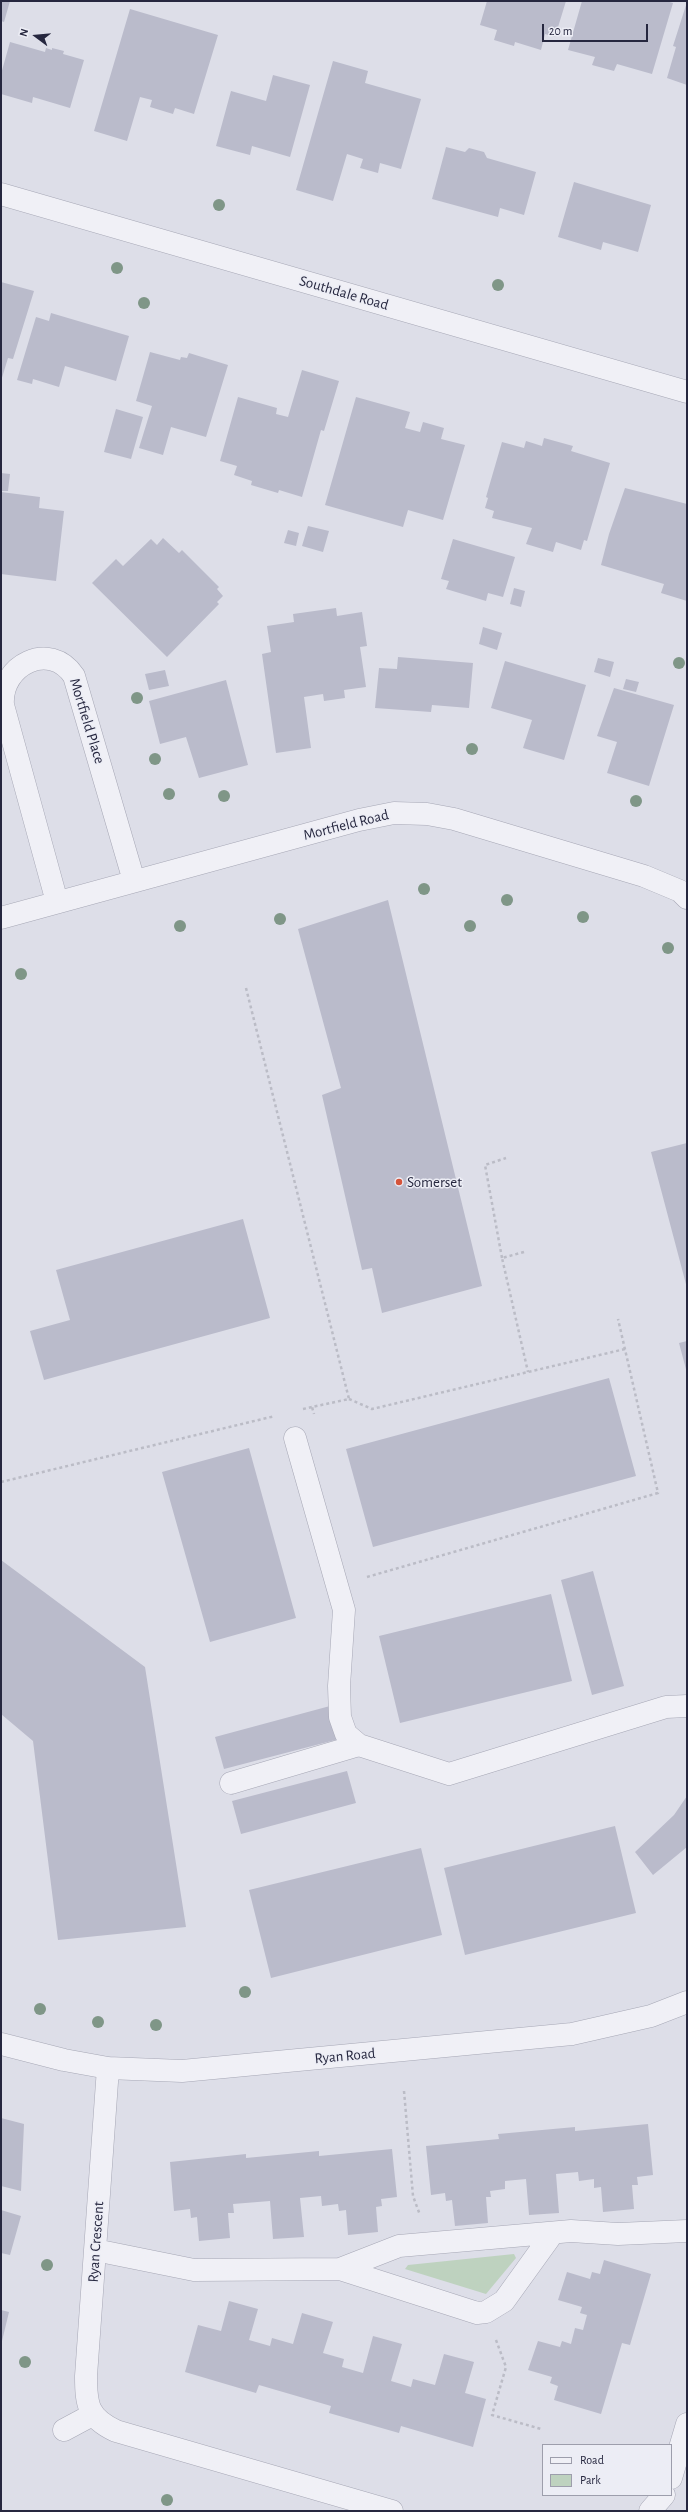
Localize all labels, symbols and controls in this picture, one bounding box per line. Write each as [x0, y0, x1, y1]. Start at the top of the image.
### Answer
north arrow [16, 16, 56, 56]
scale bar [544, 16, 650, 42]
text: 20 m [549, 25, 572, 37]
text: N [18, 27, 30, 38]
street label: Southdale Road [297, 272, 391, 314]
street label: Mortfield Place [65, 676, 109, 766]
street label: Mortfield Road [301, 806, 391, 844]
place label: Somerset [407, 1173, 462, 1191]
marker: Somerset [394, 1177, 404, 1187]
street label: Ryan Road [314, 2044, 376, 2068]
street label: Ryan Crescent [84, 2201, 108, 2283]
legend [542, 2444, 672, 2496]
text: Road [580, 2454, 604, 2466]
text: Park [580, 2474, 601, 2486]

